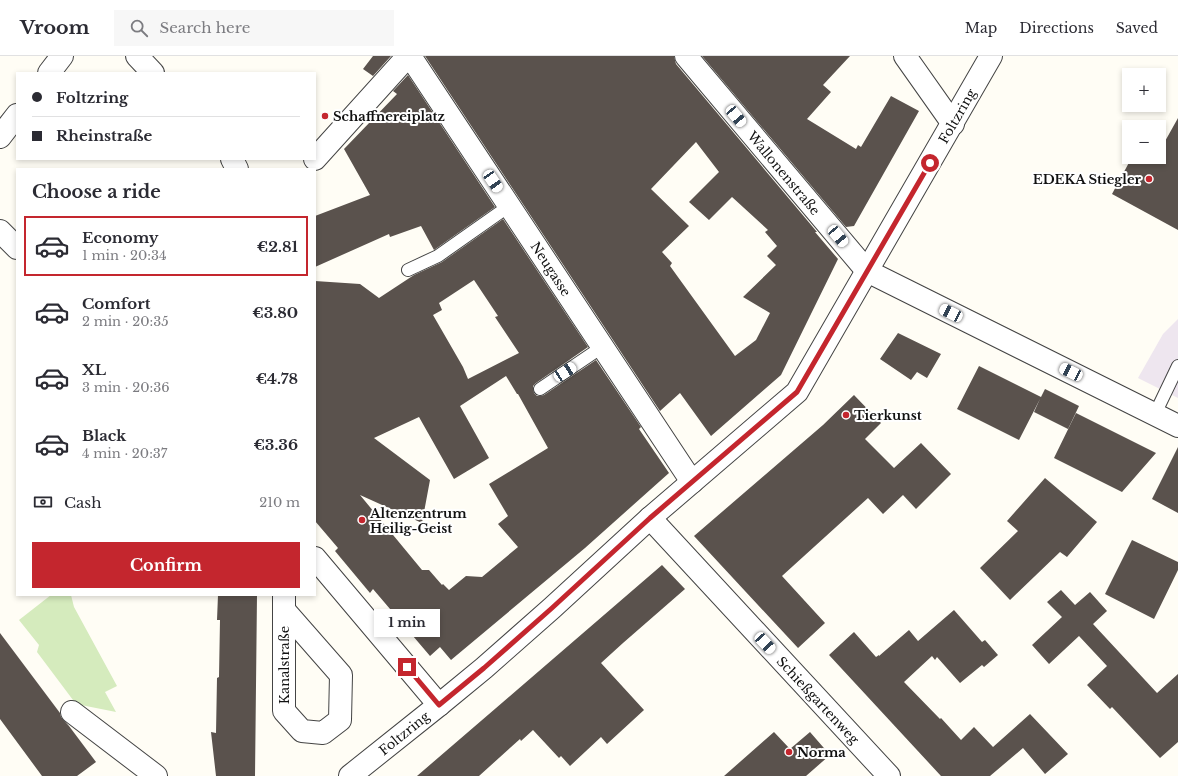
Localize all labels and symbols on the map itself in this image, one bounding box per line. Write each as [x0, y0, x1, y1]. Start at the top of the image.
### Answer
street label: Foltzring [935, 86, 980, 147]
car [724, 103, 748, 129]
place label: Schaffnereiplatz [333, 108, 445, 125]
marker: Schaffnereiplatz [320, 111, 330, 121]
street label: Wallonenstraße [743, 127, 824, 219]
route start [921, 154, 939, 172]
car [481, 168, 505, 194]
place label: EDEKA Stiegler [1033, 171, 1142, 188]
marker: EDEKA Stiegler [1144, 174, 1154, 184]
car [826, 223, 850, 249]
street label: Neugasse [527, 239, 575, 300]
car [938, 302, 964, 324]
car [552, 360, 578, 384]
car [1058, 361, 1084, 383]
place label: Tierkunst [854, 407, 922, 424]
marker: Tierkunst [841, 410, 851, 420]
place label: Altenzentrum Heilig-Geist [369, 505, 467, 537]
marker: Altenzentrum Heilig-Geist [357, 515, 367, 525]
callout: 1 min [374, 609, 440, 637]
street label: Kanalstraße [276, 626, 293, 704]
car [752, 630, 778, 656]
street label: Schießgartenweg [773, 653, 863, 748]
route end [398, 658, 416, 676]
street label: Foltzring [375, 708, 433, 759]
place label: Norma [797, 744, 846, 761]
marker: Norma [784, 747, 794, 757]

